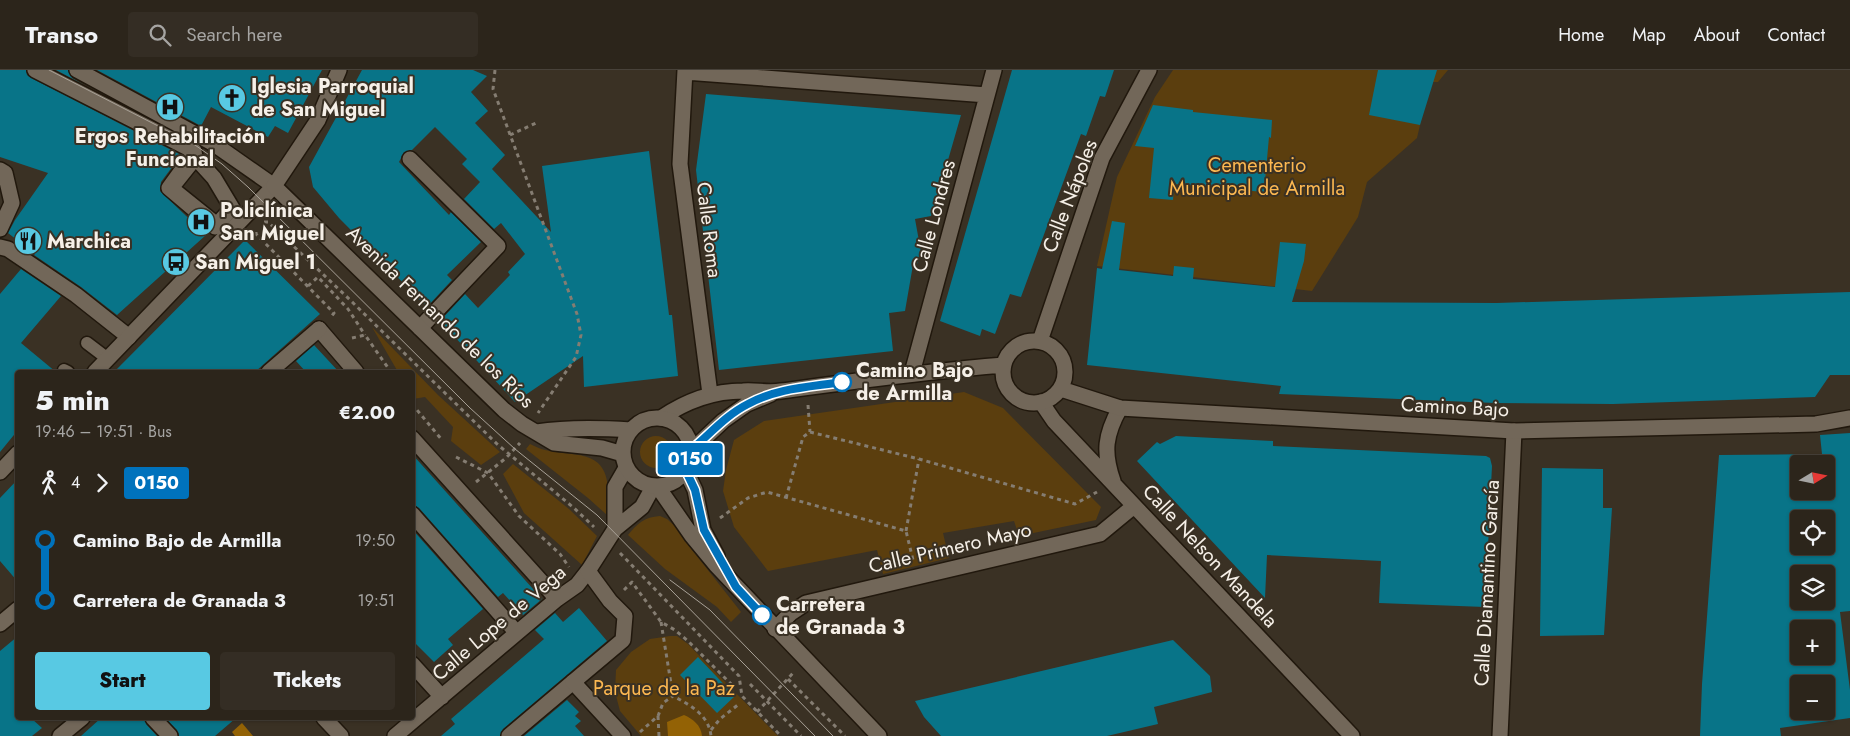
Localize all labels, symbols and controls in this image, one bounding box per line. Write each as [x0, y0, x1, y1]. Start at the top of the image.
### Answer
search box [128, 12, 478, 57]
text: Transo [25, 17, 98, 52]
icon: search [146, 21, 174, 49]
text: Search here [186, 21, 282, 48]
text: Home [1558, 22, 1604, 48]
text: Map [1632, 22, 1666, 48]
text: About [1694, 22, 1739, 48]
text: Contact [1767, 22, 1825, 48]
place label: Iglesia Parroquial de San Miguel [251, 72, 414, 124]
church icon: Iglesia Parroquial de San Miguel [217, 83, 247, 113]
hospital icon: Ergos Rehabilitación Funcional [155, 92, 185, 122]
place label: Ergos Rehabilitación Funcional [75, 122, 265, 174]
street label: Calle Nápoles [1035, 135, 1105, 257]
park label: Cementerio Municipal de Armilla [1169, 151, 1345, 203]
street label: Calle Londres [905, 156, 963, 276]
street label: Calle Roma [689, 181, 729, 279]
place label: Policlínica San Miguel [220, 196, 325, 248]
hospital icon: Policlínica San Miguel [186, 207, 216, 237]
street label: Avenida Fernando de los Ríos [339, 219, 541, 415]
restaurant icon: Marchica [13, 226, 43, 256]
place label: Marchica [47, 227, 131, 256]
bus stop icon: San Miguel 1 [161, 247, 191, 277]
place label: San Miguel 1 [195, 248, 316, 277]
place label: Camino Bajo de Armilla [856, 356, 974, 408]
marker: Camino Bajo de Armilla [832, 372, 852, 392]
text: 5 min [35, 380, 110, 421]
street label: Camino Bajo [1400, 390, 1510, 424]
text: €2.00 [339, 399, 395, 426]
text: 19:46 – 19:51 · Bus [35, 420, 172, 443]
line badge: 0150 [655, 443, 725, 475]
text: 0150 [668, 446, 712, 472]
north arrow [1790, 455, 1835, 500]
map controls [1790, 455, 1835, 720]
icon: walk [35, 469, 63, 497]
icon: forward [88, 469, 116, 497]
text: 0150 [134, 470, 179, 496]
text: 4 [71, 471, 80, 494]
street label: Calle Nelson Mandela [1136, 478, 1284, 634]
street label: Calle Diamantino García [1467, 479, 1507, 687]
button: locate [1790, 510, 1835, 555]
street label: Calle Primero Mayo [866, 515, 1034, 581]
text: Camino Bajo de Armilla [73, 527, 282, 554]
text: 19:50 [355, 529, 395, 552]
street label: Calle Lope de Vega [426, 558, 572, 688]
button: layers [1790, 565, 1835, 610]
text: Carretera de Granada 3 [73, 587, 286, 614]
text: 19:51 [358, 589, 395, 612]
place label: Carretera de Granada 3 [776, 590, 905, 642]
marker: Carretera de Granada 3 [752, 605, 772, 625]
button: + [1790, 620, 1835, 665]
button: Start [35, 652, 210, 710]
button: Tickets [220, 652, 395, 710]
park label: Parque de la Paz [593, 674, 735, 703]
button: − [1790, 675, 1835, 720]

